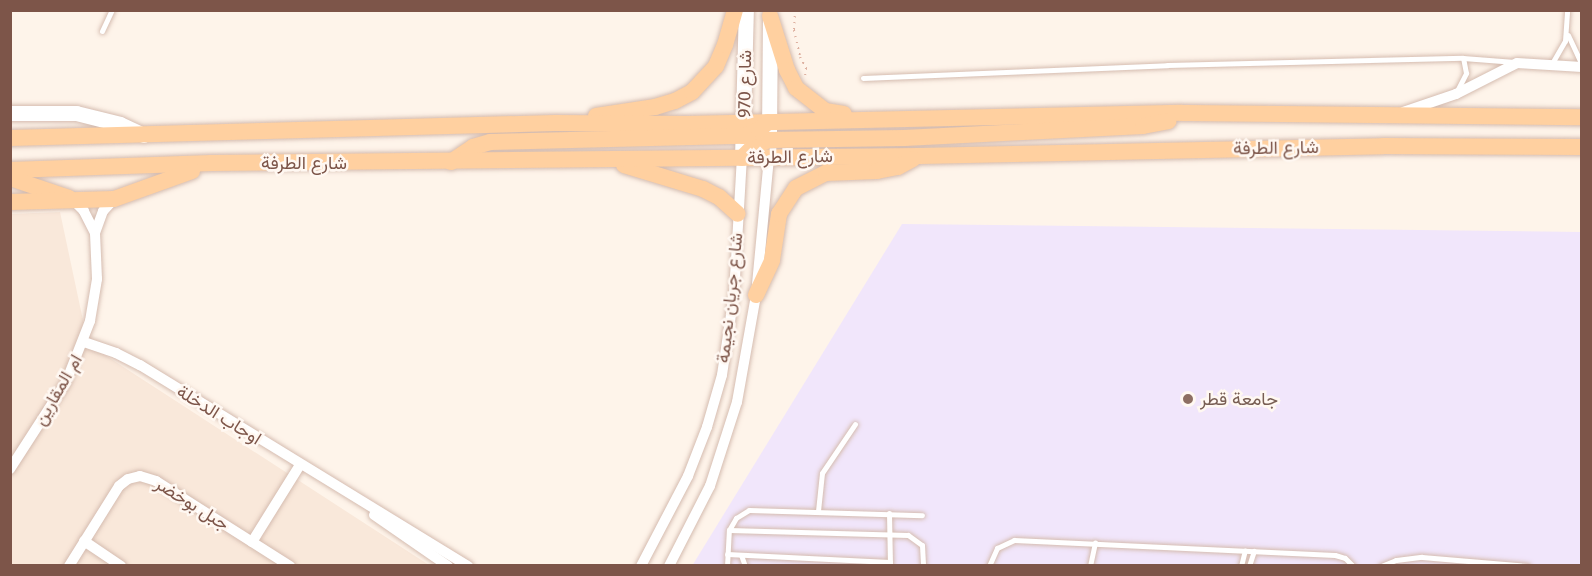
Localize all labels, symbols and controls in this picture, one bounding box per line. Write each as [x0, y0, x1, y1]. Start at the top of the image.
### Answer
street label: شارع 970 [734, 50, 756, 118]
street label: شارع الطرفة [1233, 136, 1319, 160]
street label: شارع الطرفة [747, 145, 833, 169]
street label: شارع الطرفة [261, 152, 347, 174]
street label: شارع جريان نجيمة [712, 232, 748, 364]
street label: ام المقارين [29, 351, 87, 429]
street label: اوجاب الدخلة [173, 381, 265, 449]
place label: جامعة قطر [1200, 388, 1278, 410]
marker: جامعة قطر [1181, 392, 1195, 406]
street label: جبل بوخضر [151, 473, 233, 535]

